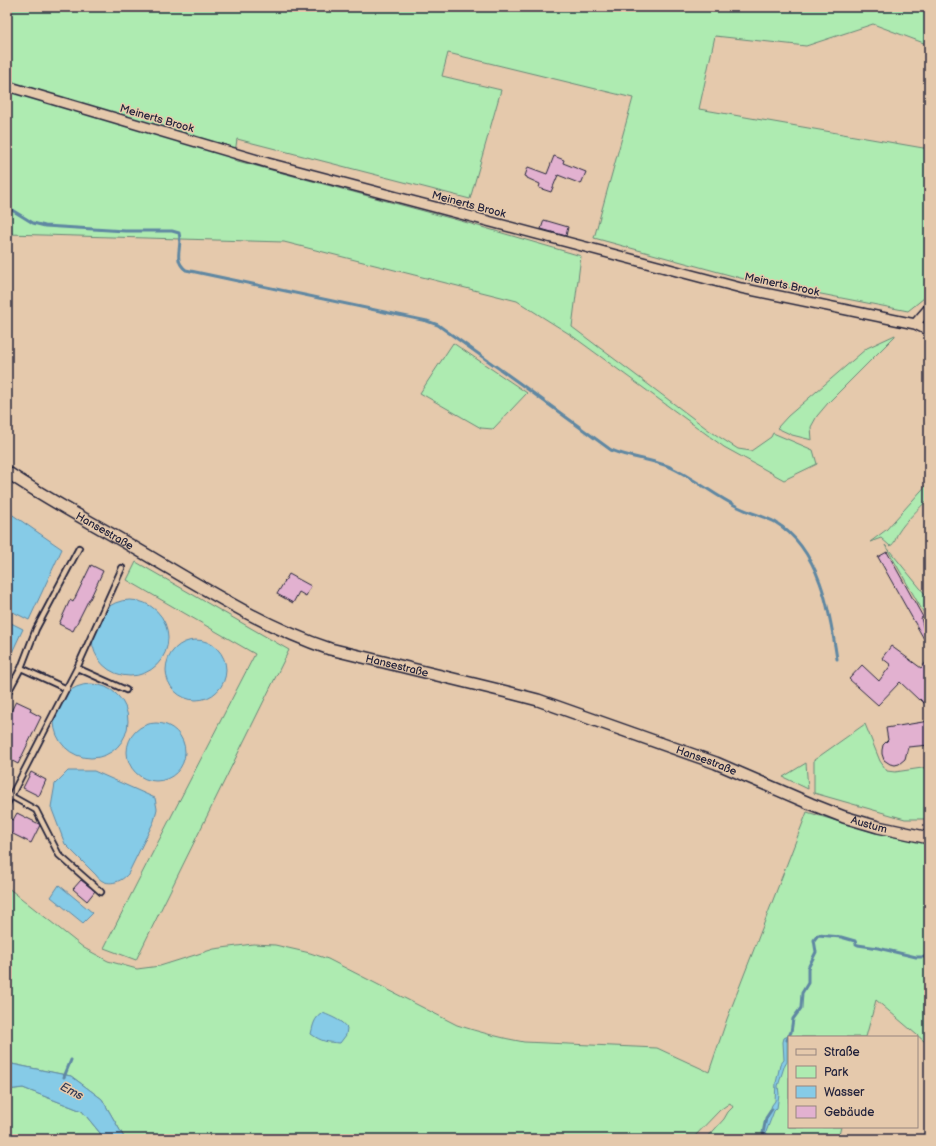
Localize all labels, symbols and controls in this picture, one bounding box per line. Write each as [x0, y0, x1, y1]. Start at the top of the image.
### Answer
street label: Meinerts Brook [118, 102, 196, 135]
street label: Meinerts Brook [430, 188, 508, 221]
street label: Meinerts Brook [743, 270, 821, 299]
street label: Hansestraße [74, 510, 136, 553]
street label: Hansestraße [364, 652, 430, 680]
street label: Hansestraße [674, 743, 739, 778]
street label: Austum [849, 813, 888, 836]
legend [788, 1036, 918, 1128]
text: Straße [824, 1045, 860, 1060]
text: Park [824, 1065, 848, 1080]
water label: Ems [58, 1079, 86, 1104]
text: Wasser [824, 1085, 865, 1100]
text: Gebäude [824, 1105, 874, 1120]

